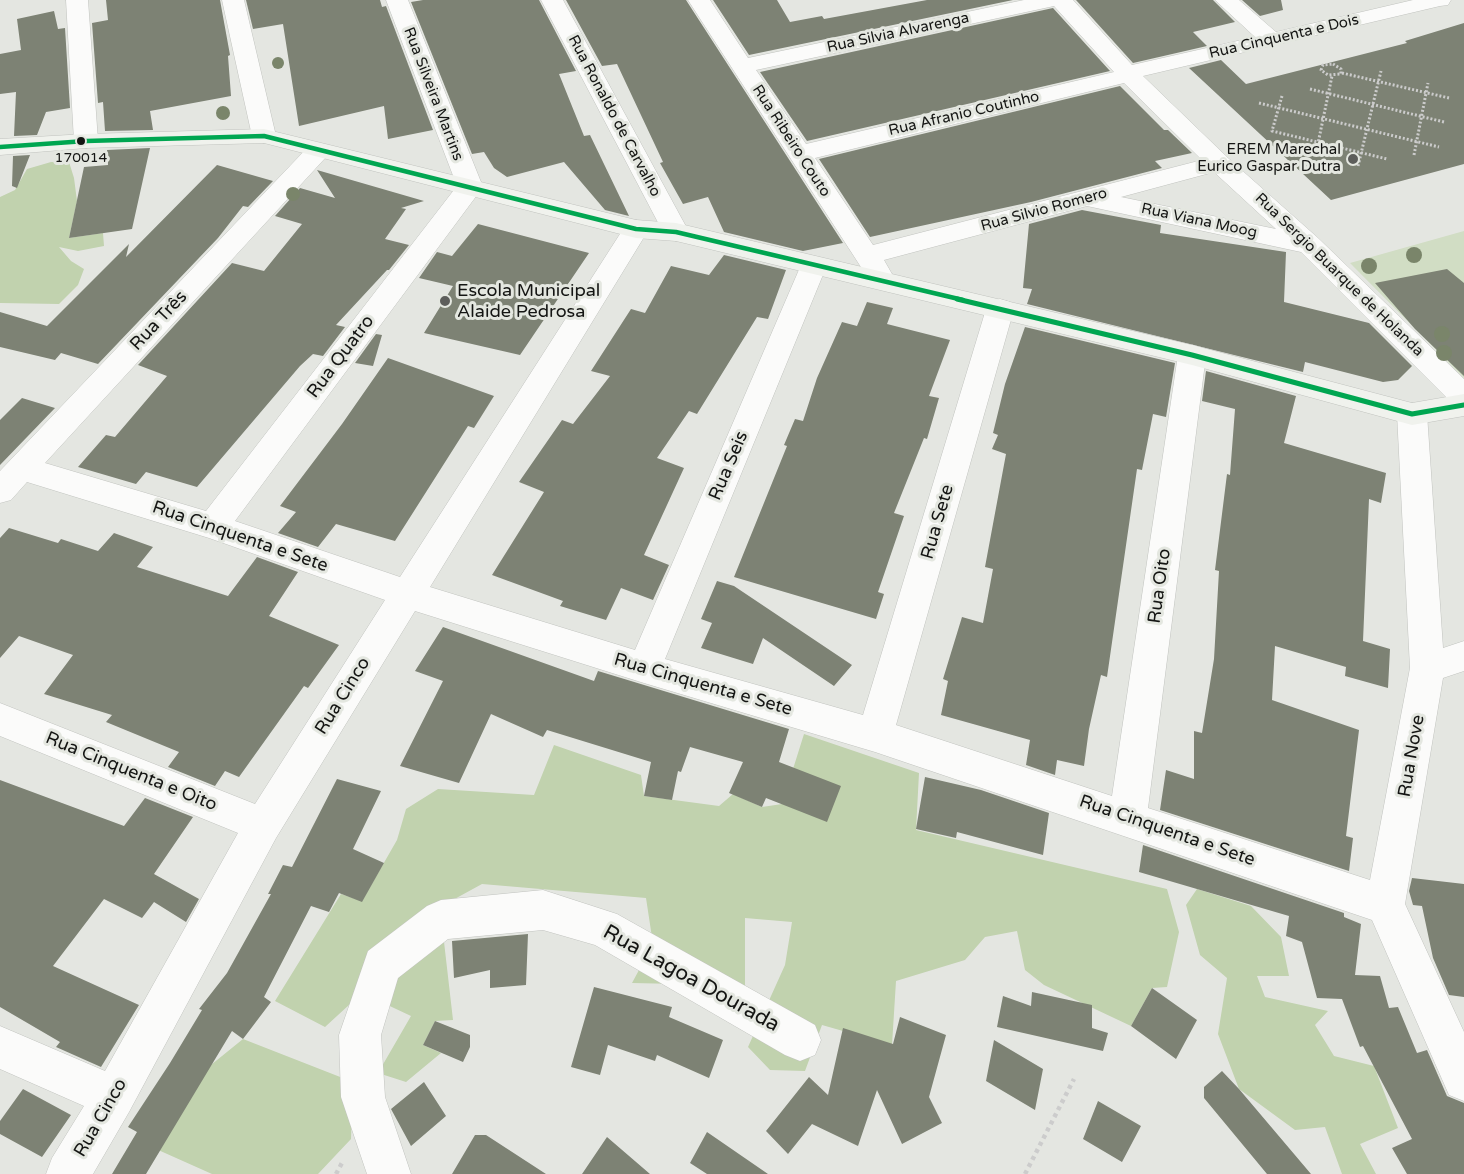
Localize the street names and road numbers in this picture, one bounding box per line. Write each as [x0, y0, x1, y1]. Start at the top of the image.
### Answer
street label: Rua Silvia Alvarenga [825, 9, 971, 57]
street label: Rua Cinquenta e Dois [1207, 11, 1361, 63]
street label: Rua Silveira Martins [399, 25, 467, 163]
street label: Rua Ronaldo de Carvalho [564, 32, 664, 200]
street label: Rua Ribeiro Couto [748, 82, 834, 200]
street label: Rua Afranio Coutinho [887, 88, 1041, 140]
street label: Rua Silvio Romero [979, 184, 1109, 236]
street label: Rua Sergio Buarque de Holanda [1251, 190, 1427, 360]
street label: Rua Viana Moog [1139, 200, 1259, 242]
street label: Rua Três [126, 287, 192, 355]
street label: Rua Quatro [303, 311, 379, 403]
street label: Rua Seis [705, 428, 753, 504]
street label: Rua Sete [917, 482, 959, 562]
street label: Rua Cinquenta e Sete [149, 497, 331, 577]
street label: Rua Oito [1144, 547, 1176, 625]
street label: Rua Cinquenta e Sete [611, 649, 795, 721]
street label: Rua Cinco [311, 653, 375, 739]
street label: Rua Nove [1394, 713, 1430, 799]
street label: Rua Cinquenta e Oito [42, 728, 220, 816]
street label: Rua Cinquenta e Sete [1076, 791, 1258, 871]
street label: Rua Lagoa Dourada [598, 920, 784, 1038]
street label: Rua Cinco [70, 1075, 132, 1161]

